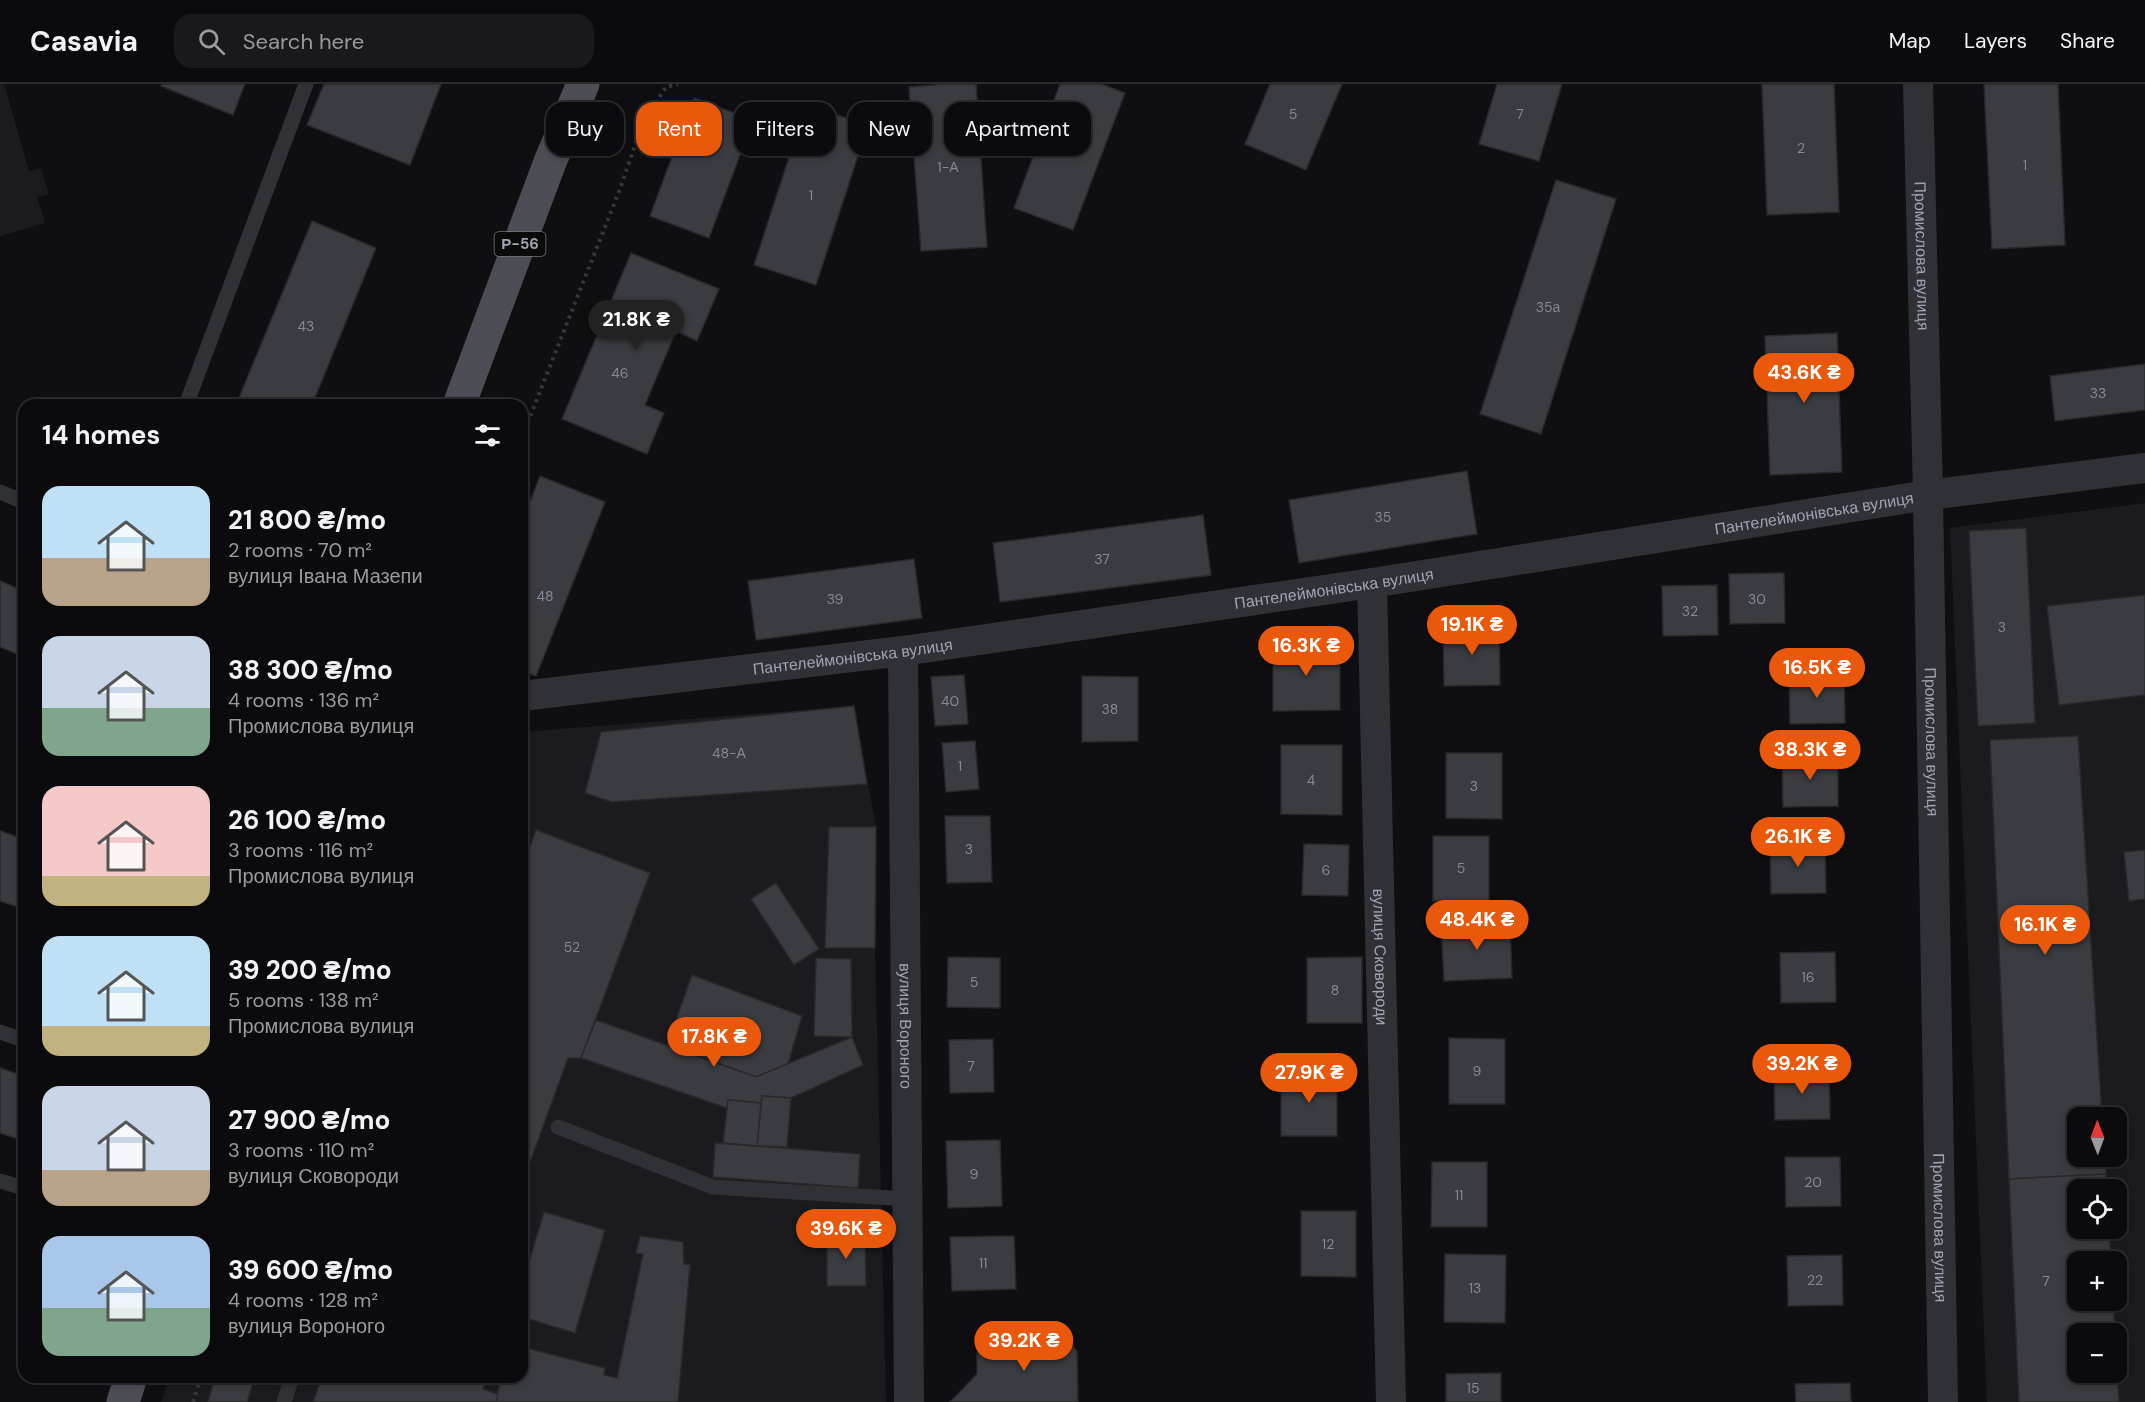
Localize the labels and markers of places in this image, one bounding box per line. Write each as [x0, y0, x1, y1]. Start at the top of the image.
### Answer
pin: 21.8K ₴ [581, 300, 691, 351]
pin: 43.6K ₴ [1749, 353, 1859, 404]
pin: 19.1K ₴ [1417, 605, 1527, 656]
pin: 16.3K ₴ [1251, 626, 1361, 677]
pin: 16.5K ₴ [1762, 648, 1872, 699]
pin: 38.3K ₴ [1755, 730, 1865, 781]
pin: 26.1K ₴ [1743, 817, 1853, 868]
pin: 48.4K ₴ [1422, 900, 1532, 951]
pin: 16.1K ₴ [1990, 905, 2100, 956]
pin: 17.8K ₴ [659, 1017, 769, 1068]
pin: 39.2K ₴ [1747, 1044, 1857, 1095]
pin: 27.9K ₴ [1254, 1053, 1364, 1104]
pin: 39.6K ₴ [791, 1209, 901, 1260]
pin: 39.2K ₴ [969, 1321, 1079, 1372]

